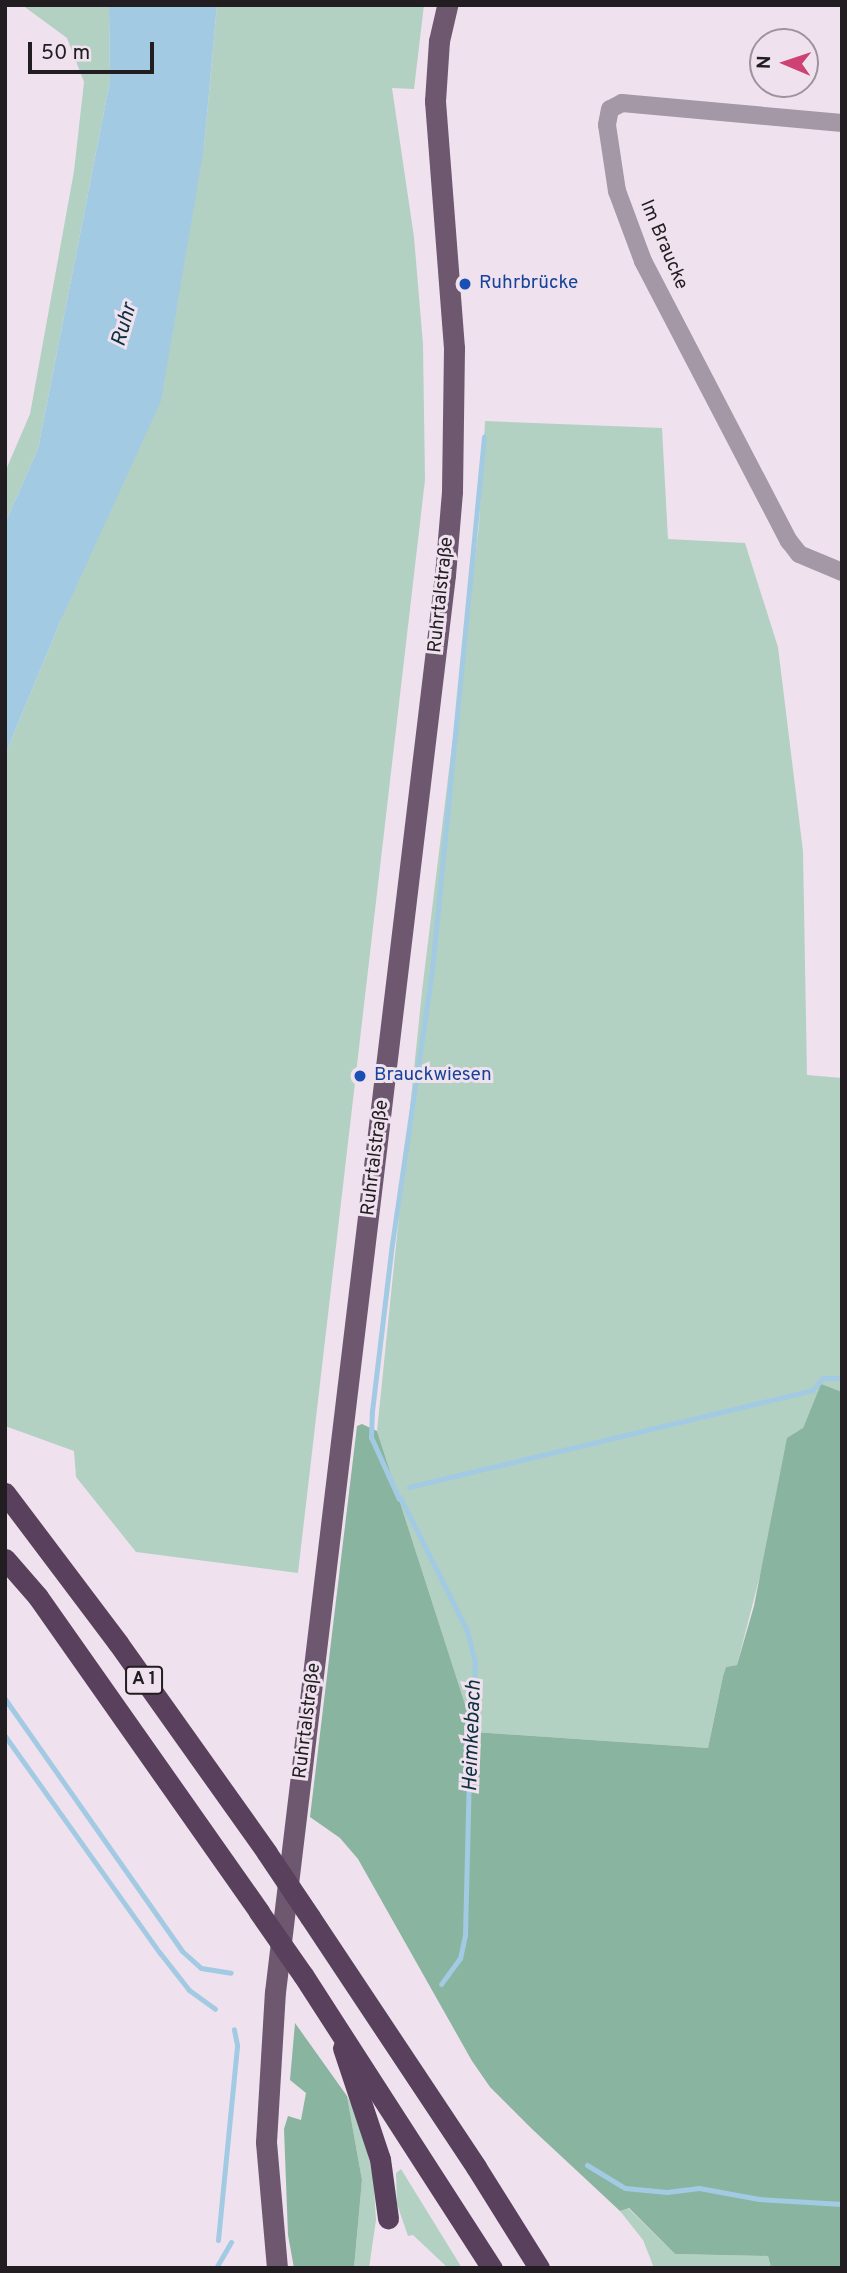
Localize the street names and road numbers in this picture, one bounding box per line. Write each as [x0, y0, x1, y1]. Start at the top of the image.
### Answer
street label: Im Braucke [634, 197, 692, 293]
street label: Ruhrtalstraße [425, 536, 459, 654]
street label: Ruhrtalstraße [358, 1099, 394, 1217]
street label: Ruhrtalstraße [290, 1662, 326, 1780]
road number: A 1 [123, 1666, 165, 1694]

